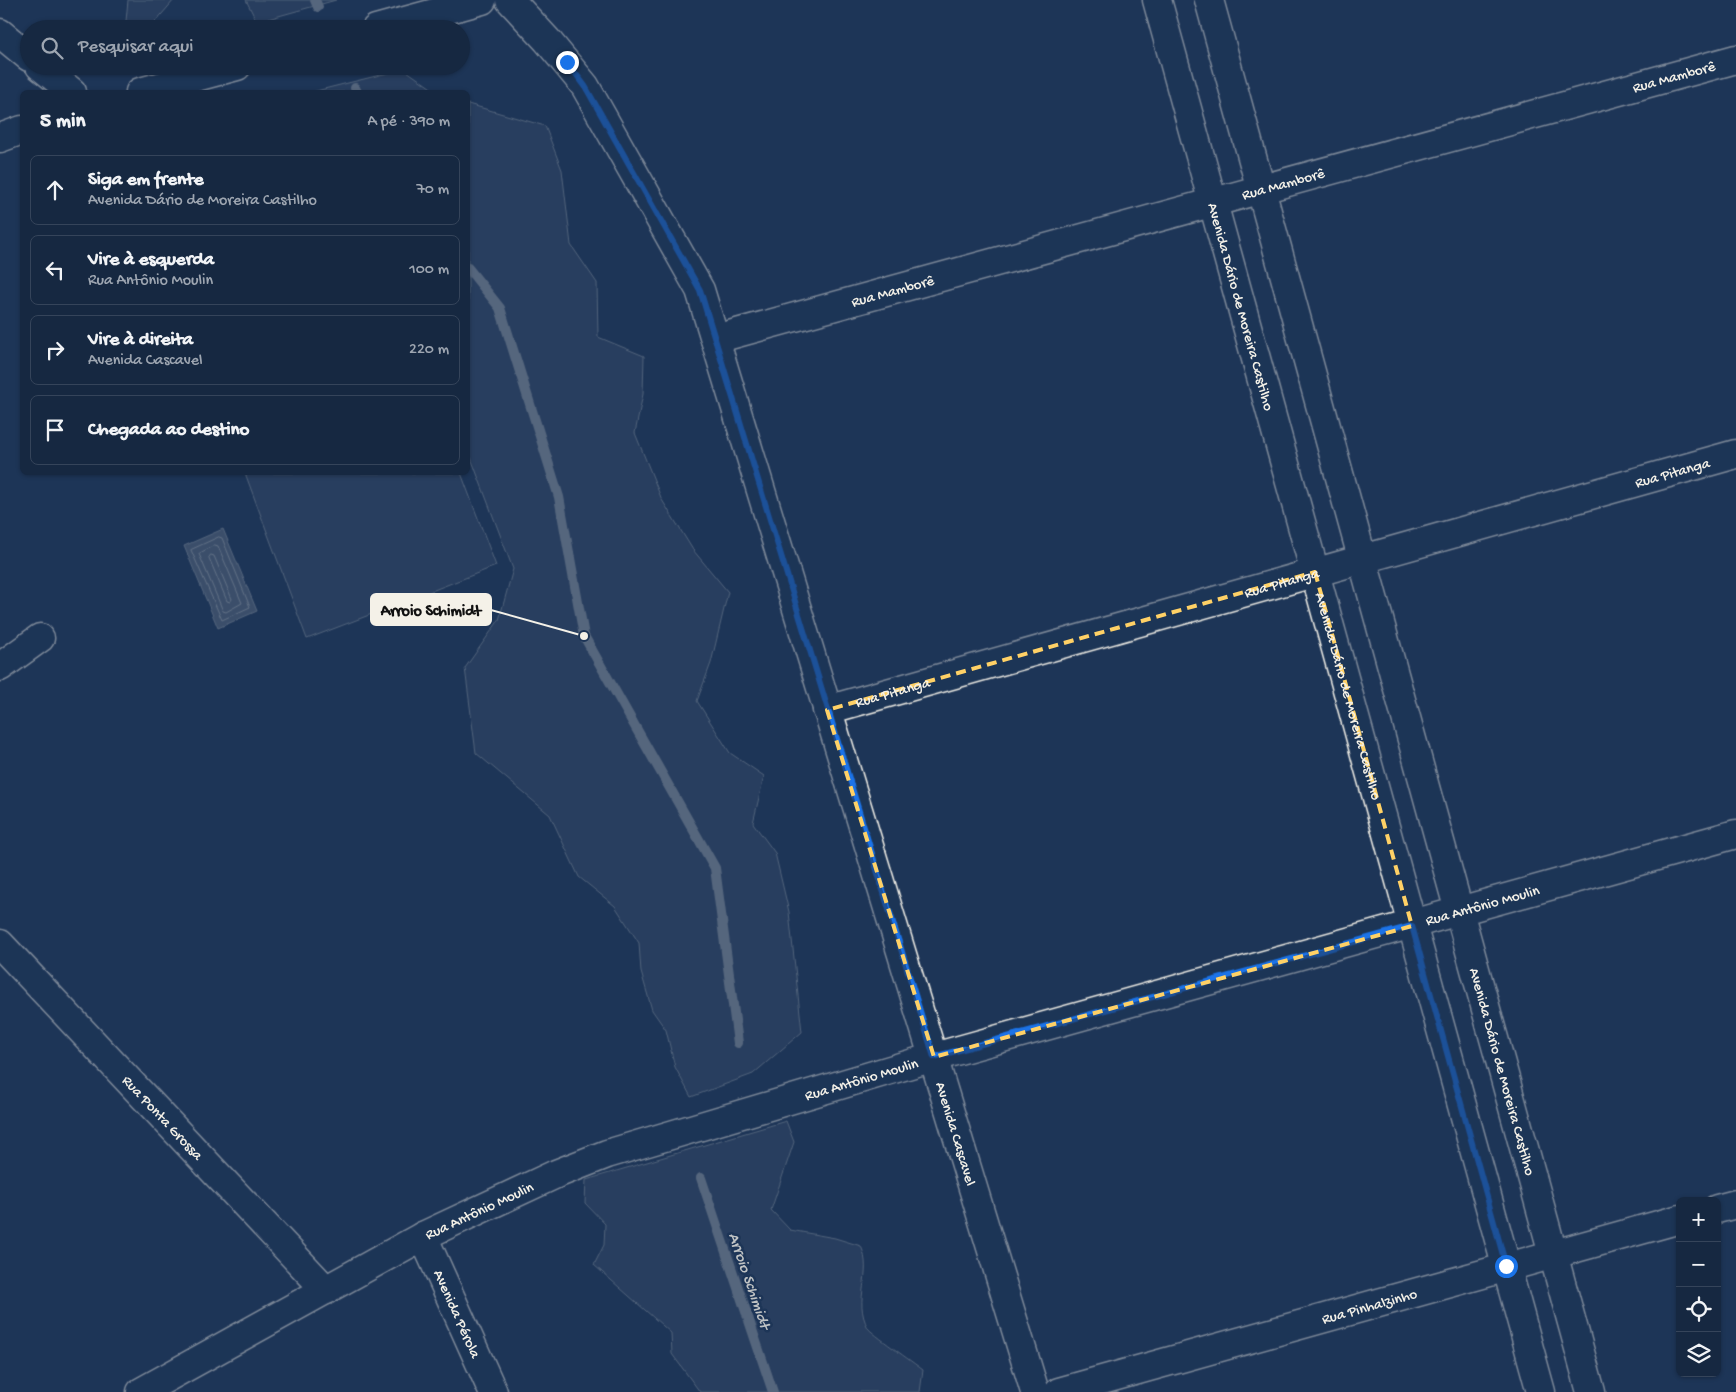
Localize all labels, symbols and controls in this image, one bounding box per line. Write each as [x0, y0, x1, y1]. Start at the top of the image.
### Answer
search box [20, 20, 470, 75]
icon: search [38, 34, 66, 62]
text: Pesquisar aqui [78, 36, 193, 59]
route end [556, 51, 579, 74]
street label: Rua Mamborê [1631, 58, 1718, 98]
text: 5 min [40, 110, 85, 135]
text: A pé · 390 m [367, 113, 450, 132]
street label: Rua Mamborê [1240, 165, 1327, 205]
text: Siga em frente [88, 169, 204, 192]
icon: ahead [41, 176, 69, 204]
text: 70 m [416, 181, 449, 200]
text: Avenida Dário de Moreira Castilho [88, 192, 317, 211]
street label: Avenida Dário de Moreira Castilho [1202, 201, 1277, 413]
text: Vire à esquerda [88, 249, 214, 272]
icon: left [41, 256, 69, 284]
text: 100 m [409, 261, 449, 280]
text: Rua Antônio Moulin [88, 272, 213, 291]
street label: Rua Mamborê [850, 272, 937, 312]
text: Vire à direita [88, 329, 193, 352]
icon: right [41, 336, 69, 364]
text: 220 m [409, 341, 449, 360]
text: Avenida Cascavel [88, 352, 202, 371]
icon: arrive [41, 416, 69, 444]
text: Chegada ao destino [88, 419, 249, 442]
street label: Rua Pitanga [1633, 455, 1713, 493]
street label: Rua Pitanga [1242, 565, 1322, 603]
street label: Avenida Dário de Moreira Castilho [1310, 591, 1384, 803]
callout: Arroio Schimidt [371, 594, 491, 625]
text: Arroio Schimidt [380, 603, 483, 622]
street label: Rua Pitanga [854, 674, 933, 713]
street label: Rua Antônio Moulin [1424, 882, 1542, 931]
street label: Avenida Dário de Moreira Castilho [1464, 966, 1538, 1178]
street label: Rua Antônio Moulin [803, 1055, 921, 1106]
street label: Rua Ponta Grossa [117, 1072, 206, 1165]
street label: Avenida Cascavel [930, 1080, 979, 1188]
street label: Rua Antônio Moulin [423, 1179, 537, 1245]
map controls [1676, 1197, 1721, 1377]
button: + [1676, 1197, 1721, 1242]
water label: Arroio Schimidt [722, 1231, 774, 1334]
button: − [1676, 1242, 1721, 1287]
route start [1495, 1255, 1518, 1278]
street label: Avenida Pérola [428, 1267, 484, 1362]
street label: Rua Pinhalzinho [1320, 1286, 1420, 1329]
button: locate [1676, 1287, 1721, 1332]
button: layers [1676, 1332, 1721, 1377]

